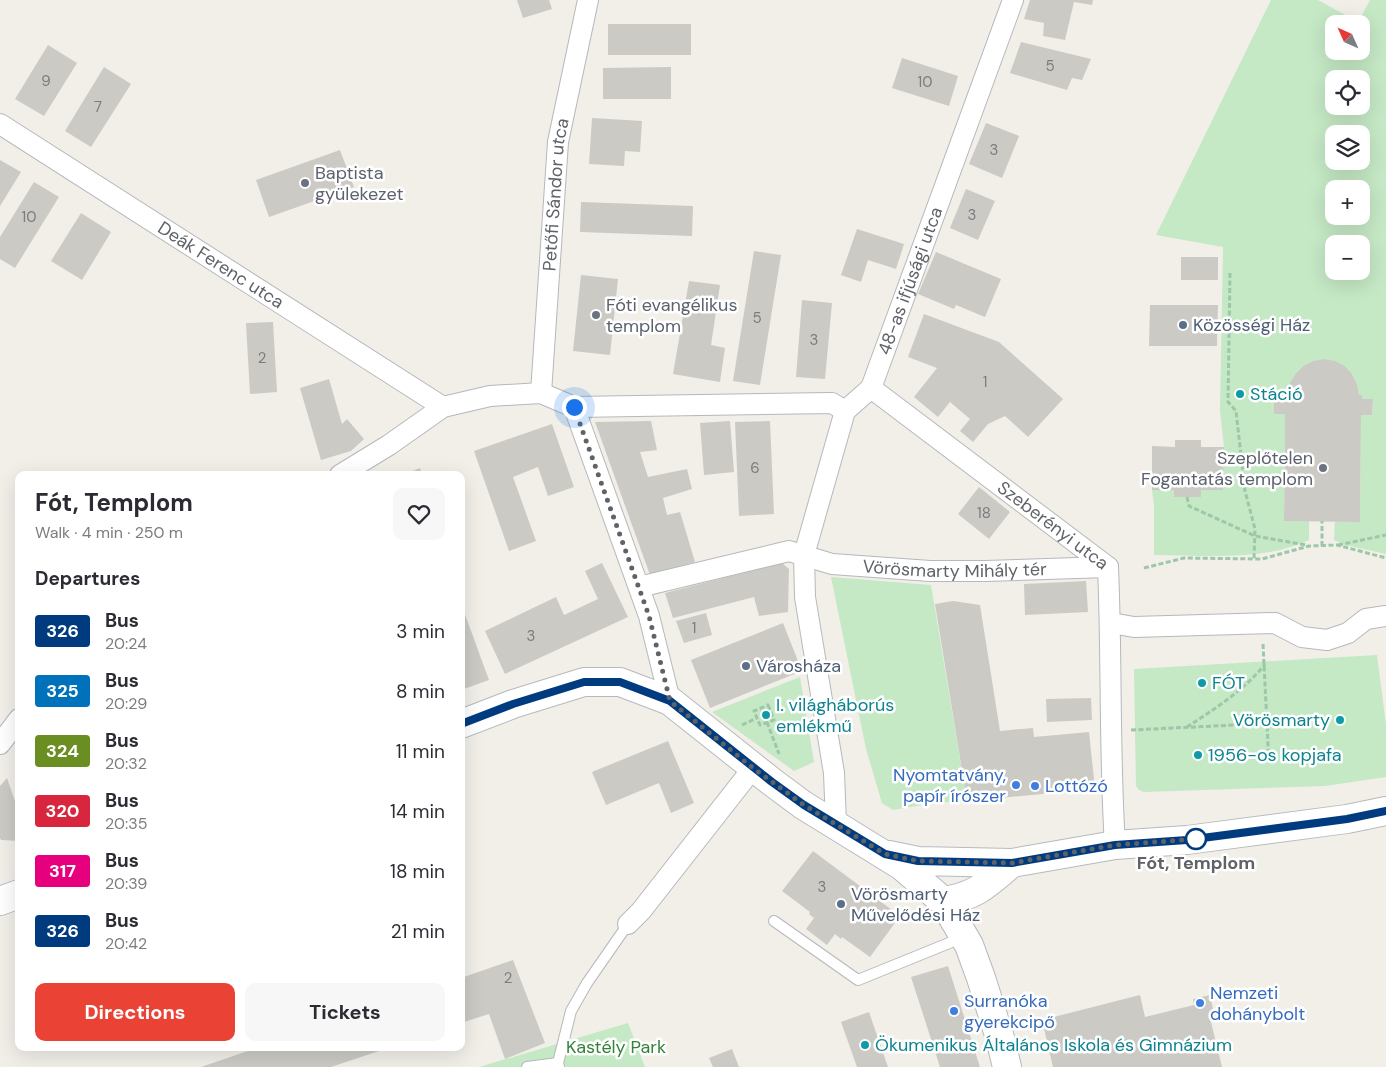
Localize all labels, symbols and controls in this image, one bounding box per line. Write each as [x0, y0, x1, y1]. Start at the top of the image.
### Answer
north arrow [1325, 15, 1370, 60]
map controls [1325, 15, 1370, 280]
house number: 5 [1045, 56, 1055, 76]
button: locate [1325, 70, 1370, 115]
house number: 9 [41, 71, 51, 91]
house number: 10 [918, 72, 932, 92]
house number: 7 [94, 97, 102, 117]
street label: Petőfi Sándor utca [537, 116, 575, 272]
button: layers [1325, 125, 1370, 170]
house number: 3 [990, 140, 998, 160]
place label: Baptista gyülekezet [315, 161, 403, 206]
marker: Baptista gyülekezet [299, 177, 311, 189]
button: + [1325, 180, 1370, 225]
street label: 48-as ifjúsági utca [872, 204, 948, 358]
house number: 3 [968, 205, 976, 225]
house number: 10 [22, 207, 36, 227]
street label: Deák Ferenc utca [153, 216, 288, 314]
button: − [1325, 235, 1370, 280]
place label: Fóti evangélikus templom [606, 293, 737, 338]
house number: 5 [752, 308, 762, 328]
marker: Fóti evangélikus templom [590, 309, 602, 321]
place label: Közösségi Ház [1193, 313, 1310, 337]
marker: Közösségi Ház [1177, 319, 1189, 331]
house number: 3 [810, 330, 818, 350]
house number: 2 [258, 348, 266, 368]
house number: 1 [983, 372, 987, 392]
place label: Stáció [1250, 382, 1303, 406]
marker: Stáció [1234, 388, 1246, 400]
your location [562, 395, 587, 420]
place label: Szeplőtelen Fogantatás templom [1141, 446, 1313, 491]
house number: 6 [750, 458, 760, 478]
marker: Szeplőtelen Fogantatás templom [1317, 462, 1329, 474]
street label: Szeberényi utca [992, 476, 1113, 575]
text: Fót, Templom [35, 487, 193, 518]
button: heart [393, 488, 445, 540]
house number: 18 [977, 503, 991, 523]
text: Walk · 4 min · 250 m [35, 522, 183, 543]
street label: Vörösmarty Mihály tér [862, 554, 1047, 583]
text: Departures [35, 566, 140, 591]
text: Bus [105, 608, 139, 633]
house number: 1 [692, 618, 696, 638]
text: 326 [46, 619, 79, 643]
text: 3 min [396, 619, 445, 644]
house number: 3 [527, 626, 535, 646]
text: 20:24 [105, 633, 147, 654]
place label: Városháza [756, 654, 841, 678]
marker: Városháza [740, 660, 752, 672]
text: Bus [105, 668, 139, 693]
place label: FÓT [1212, 671, 1245, 695]
marker: FÓT [1196, 677, 1208, 689]
text: 325 [46, 679, 79, 703]
text: 8 min [396, 679, 445, 704]
text: 20:29 [105, 693, 147, 714]
place label: I. világháborús emlékmű [776, 693, 894, 738]
place label: Vörösmarty [1233, 708, 1330, 732]
marker: I. világháborús emlékmű [760, 709, 772, 721]
marker: Vörösmarty [1334, 714, 1346, 726]
text: Bus [105, 728, 139, 753]
text: 324 [46, 739, 79, 763]
text: 11 min [396, 739, 445, 764]
place label: 1956-os kopjafa [1208, 743, 1342, 767]
marker: 1956-os kopjafa [1192, 749, 1204, 761]
text: 20:32 [105, 753, 147, 774]
place label: Nyomtatvány, papír írószer [893, 763, 1006, 808]
place label: Lottózó [1045, 774, 1108, 798]
marker: Nyomtatvány, papír írószer [1010, 779, 1022, 791]
marker: Lottózó [1029, 780, 1041, 792]
text: Bus [105, 788, 139, 813]
text: 320 [46, 799, 79, 823]
text: 14 min [390, 799, 445, 824]
text: 20:35 [105, 813, 147, 834]
marker: Fót, Templom [1185, 828, 1207, 850]
text: Bus [105, 848, 139, 873]
place label: Fót, Templom [1137, 851, 1255, 875]
text: 317 [49, 859, 76, 883]
text: 18 min [390, 859, 445, 884]
text: 20:39 [105, 873, 147, 894]
house number: 3 [818, 877, 826, 897]
place label: Vörösmarty Művelődési Ház [851, 882, 980, 927]
marker: Vörösmarty Művelődési Ház [835, 898, 847, 910]
text: Bus [105, 908, 139, 933]
text: 326 [46, 919, 79, 943]
text: 21 min [391, 919, 445, 944]
text: 20:42 [105, 933, 147, 954]
house number: 2 [504, 968, 512, 988]
place label: Nemzeti dohánybolt [1210, 981, 1305, 1026]
button: Directions [35, 983, 235, 1041]
button: Tickets [245, 983, 445, 1041]
place label: Surranóka gyerekcipő [964, 989, 1055, 1034]
marker: Nemzeti dohánybolt [1194, 997, 1206, 1009]
marker: Surranóka gyerekcipő [948, 1005, 960, 1017]
place label: Ökumenikus Általános Iskola és Gimnázium [875, 1033, 1232, 1057]
park label: Kastély Park [566, 1035, 666, 1059]
marker: Ökumenikus Általános Iskola és Gimnázium [859, 1039, 871, 1051]

